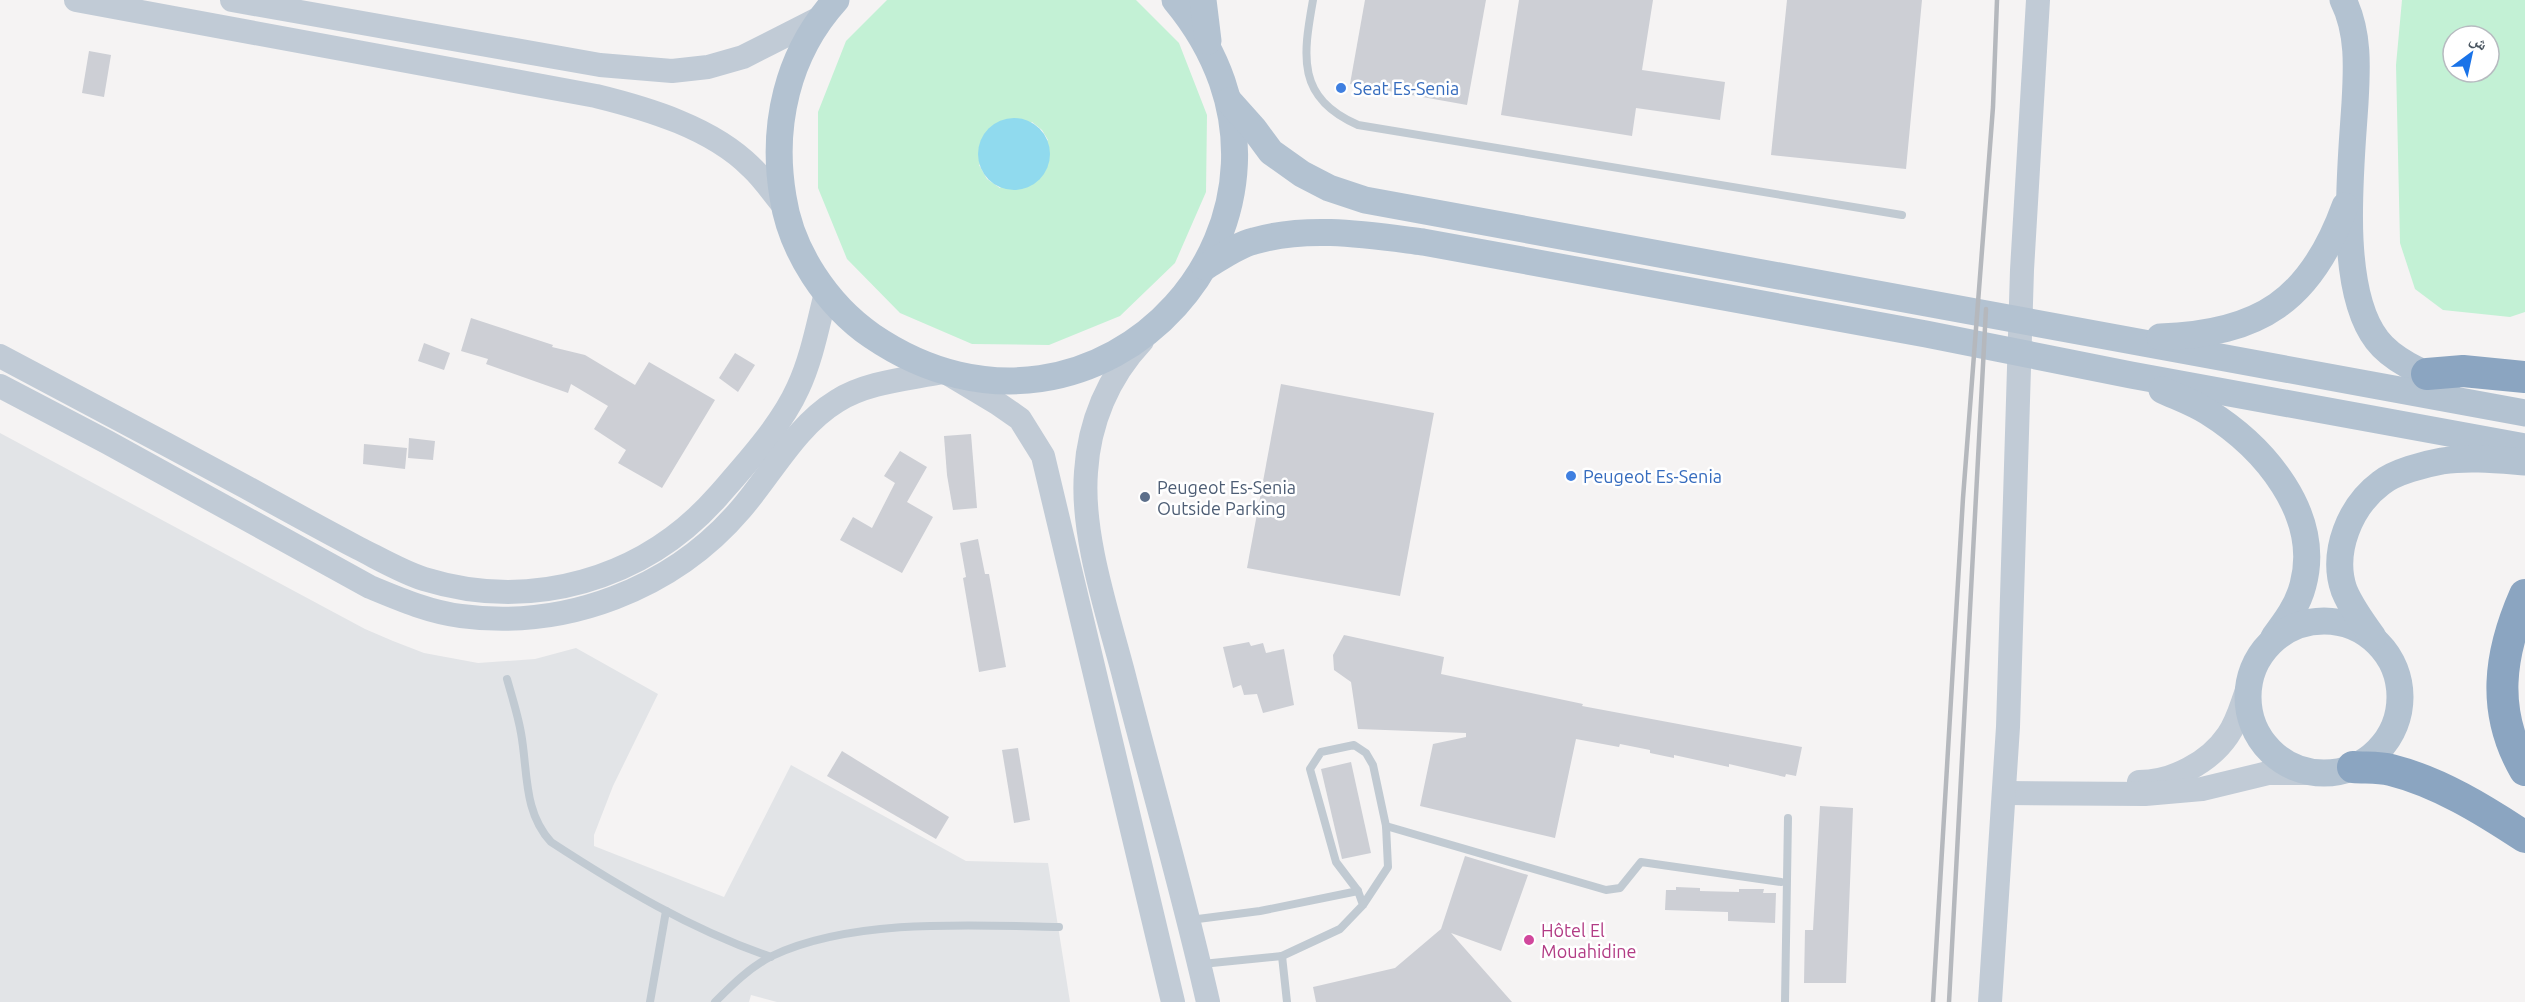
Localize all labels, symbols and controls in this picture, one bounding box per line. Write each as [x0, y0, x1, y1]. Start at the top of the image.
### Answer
north arrow [2441, 24, 2501, 84]
text: ش [2467, 29, 2491, 54]
place label: Seat Es-Senia [1353, 78, 1459, 98]
marker: Seat Es-Senia [1334, 81, 1348, 95]
place label: Peugeot Es-Senia [1583, 466, 1722, 486]
marker: Peugeot Es-Senia [1564, 469, 1578, 483]
place label: Peugeot Es-Senia Outside Parking [1157, 477, 1296, 518]
marker: Peugeot Es-Senia Outside Parking [1138, 490, 1152, 504]
place label: Hôtel El Mouahidine [1541, 920, 1636, 961]
marker: Hôtel El Mouahidine [1522, 933, 1536, 947]

